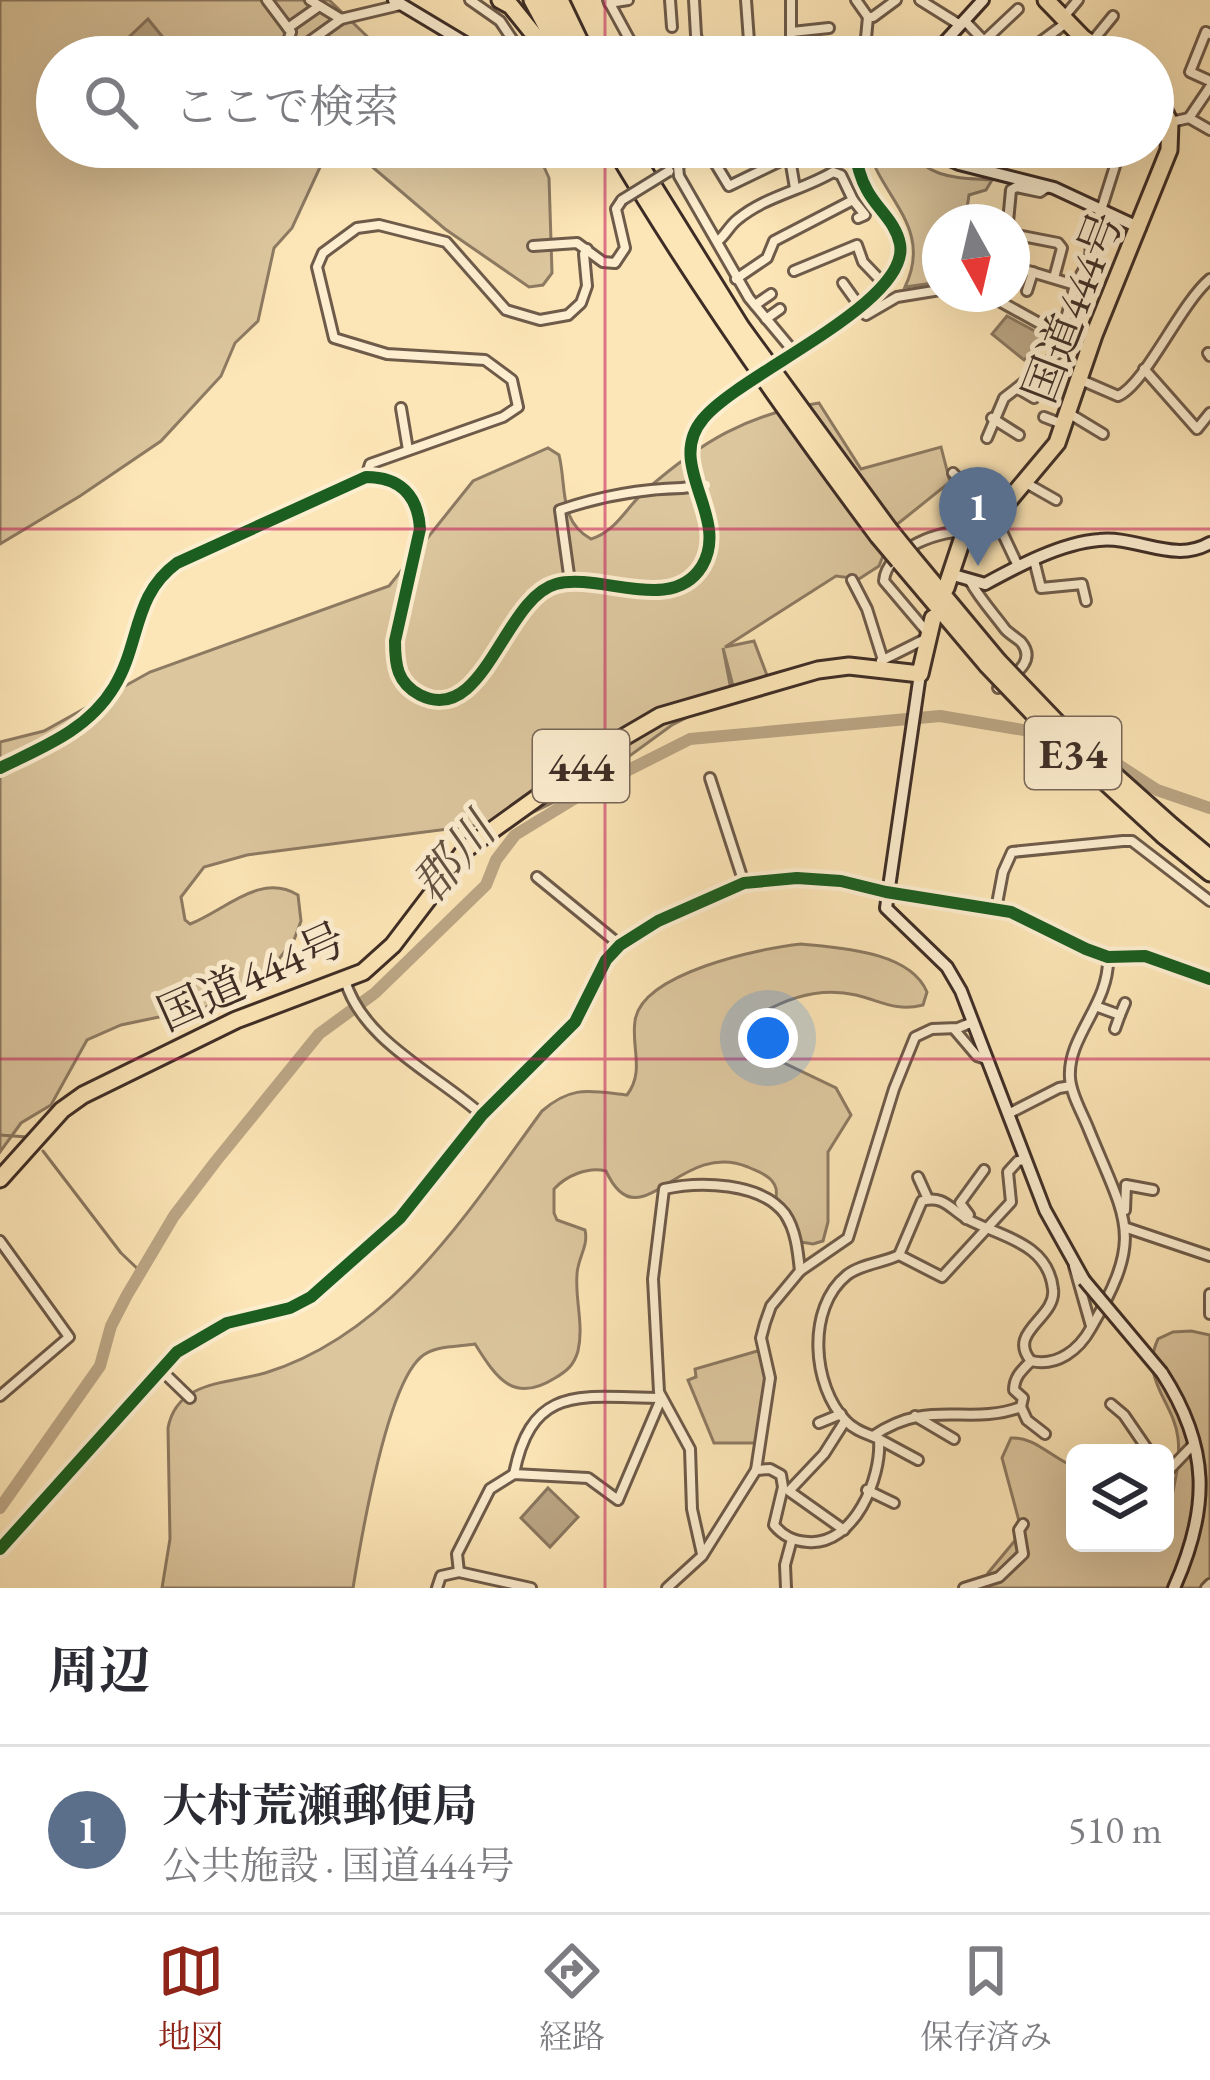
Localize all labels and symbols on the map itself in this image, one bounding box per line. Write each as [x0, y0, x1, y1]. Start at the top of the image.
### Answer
street label: 国道444号 [1009, 203, 1135, 411]
north arrow [922, 204, 1030, 312]
pin: 1 [939, 467, 1017, 566]
road number: E34 [1025, 717, 1121, 789]
road number: 444 [533, 730, 629, 802]
water label: 郡川 [398, 797, 511, 914]
street label: 国道444号 [148, 909, 354, 1043]
your location [738, 1008, 798, 1068]

